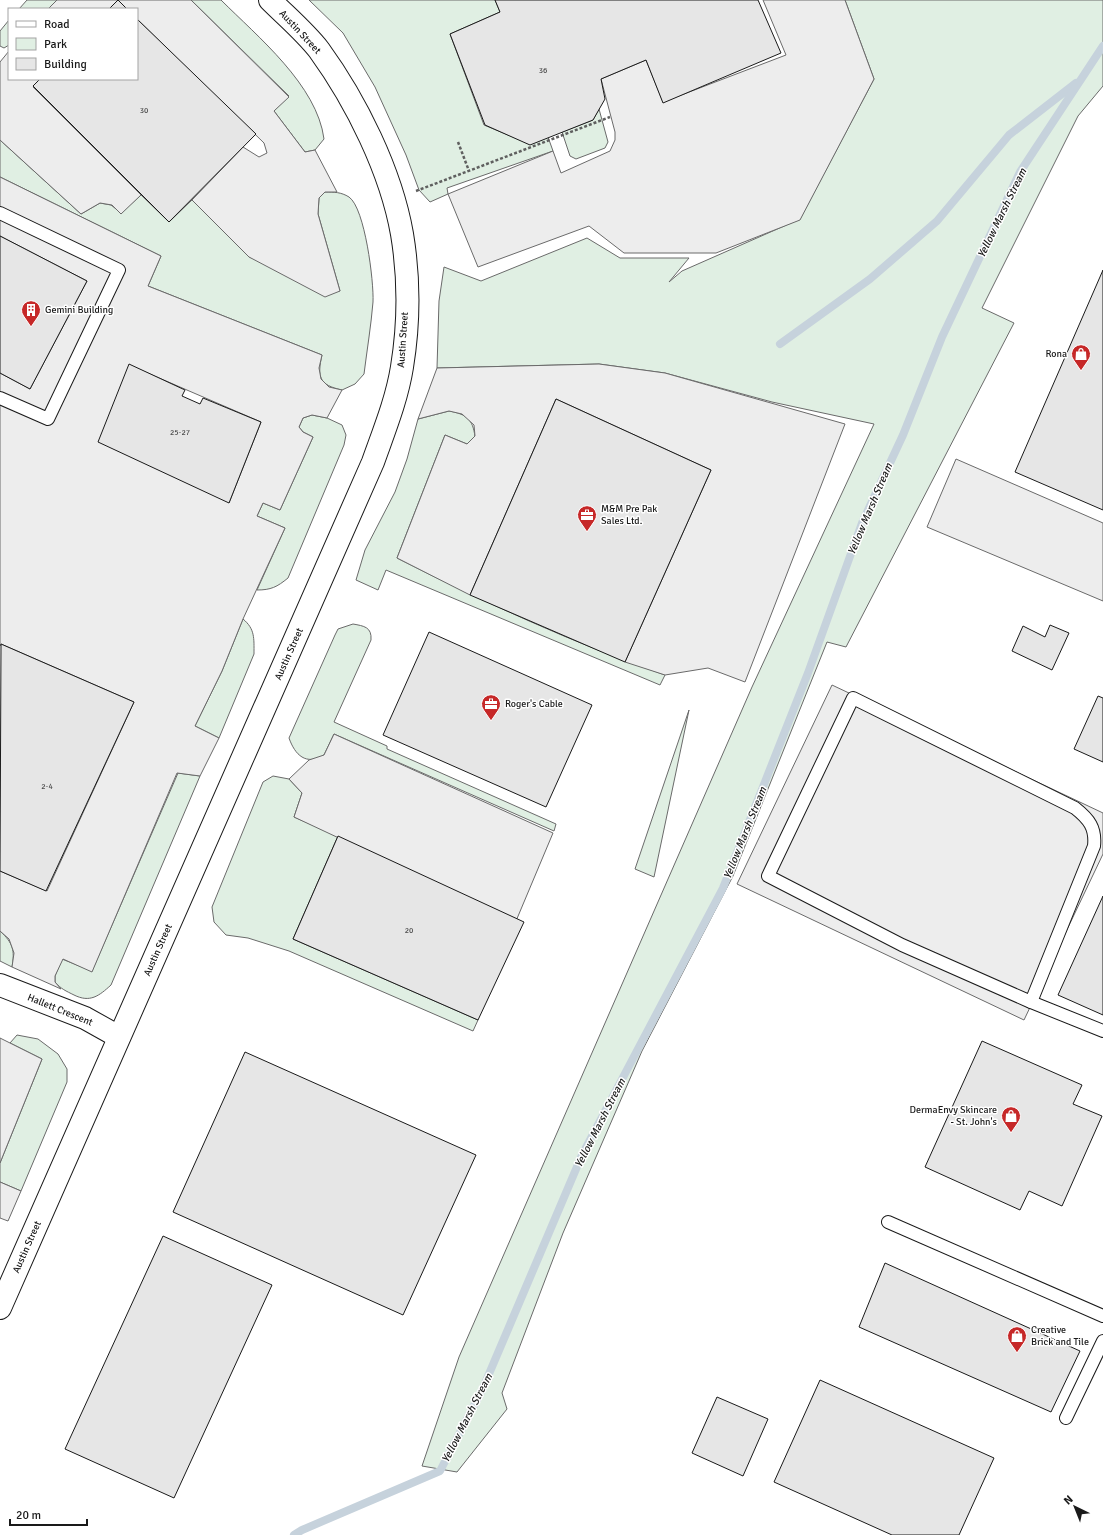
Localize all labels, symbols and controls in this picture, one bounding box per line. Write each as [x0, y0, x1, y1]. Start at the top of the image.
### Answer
street label: Austin Street [277, 7, 324, 57]
legend [8, 8, 138, 80]
text: Road [44, 17, 70, 32]
text: Park [44, 37, 67, 52]
text: Building [44, 57, 87, 72]
house number: 36 [539, 65, 547, 75]
house number: 30 [140, 105, 148, 115]
water label: Yellow Marsh Stream [975, 165, 1030, 260]
building icon: Gemini Building [20, 299, 42, 327]
place label: Gemini Building [45, 304, 113, 316]
street label: Austin Street [395, 311, 411, 368]
shop icon: Rona [1070, 343, 1092, 371]
place label: Rona [1045, 348, 1067, 360]
house number: 25-27 [170, 427, 190, 437]
water label: Yellow Marsh Stream [845, 460, 896, 557]
place label: M&M Pre Pak Sales Ltd. [601, 503, 657, 527]
office icon: M&M Pre Pak Sales Ltd. [576, 504, 598, 532]
street label: Austin Street [272, 626, 306, 682]
office icon: Roger's Cable [480, 693, 502, 721]
place label: Roger's Cable [505, 698, 563, 710]
house number: 2-4 [41, 781, 53, 791]
water label: Yellow Marsh Stream [721, 784, 770, 881]
street label: Austin Street [141, 922, 175, 978]
house number: 20 [405, 925, 413, 935]
street label: Hallett Crescent [26, 991, 95, 1029]
water label: Yellow Marsh Stream [572, 1075, 629, 1170]
place label: DermaEnvy Skincare - St. John's [909, 1104, 998, 1128]
shop icon: DermaEnvy Skincare - St. John's [1000, 1105, 1022, 1133]
street label: Austin Street [10, 1219, 44, 1275]
place label: Creative Brick and Tile [1031, 1324, 1089, 1348]
shop icon: Creative Brick and Tile [1006, 1325, 1028, 1353]
water label: Yellow Marsh Stream [439, 1370, 496, 1465]
north arrow [1055, 1487, 1095, 1527]
text: N [1061, 1493, 1076, 1507]
scale bar [10, 1501, 87, 1527]
text: 20 m [16, 1508, 41, 1523]

